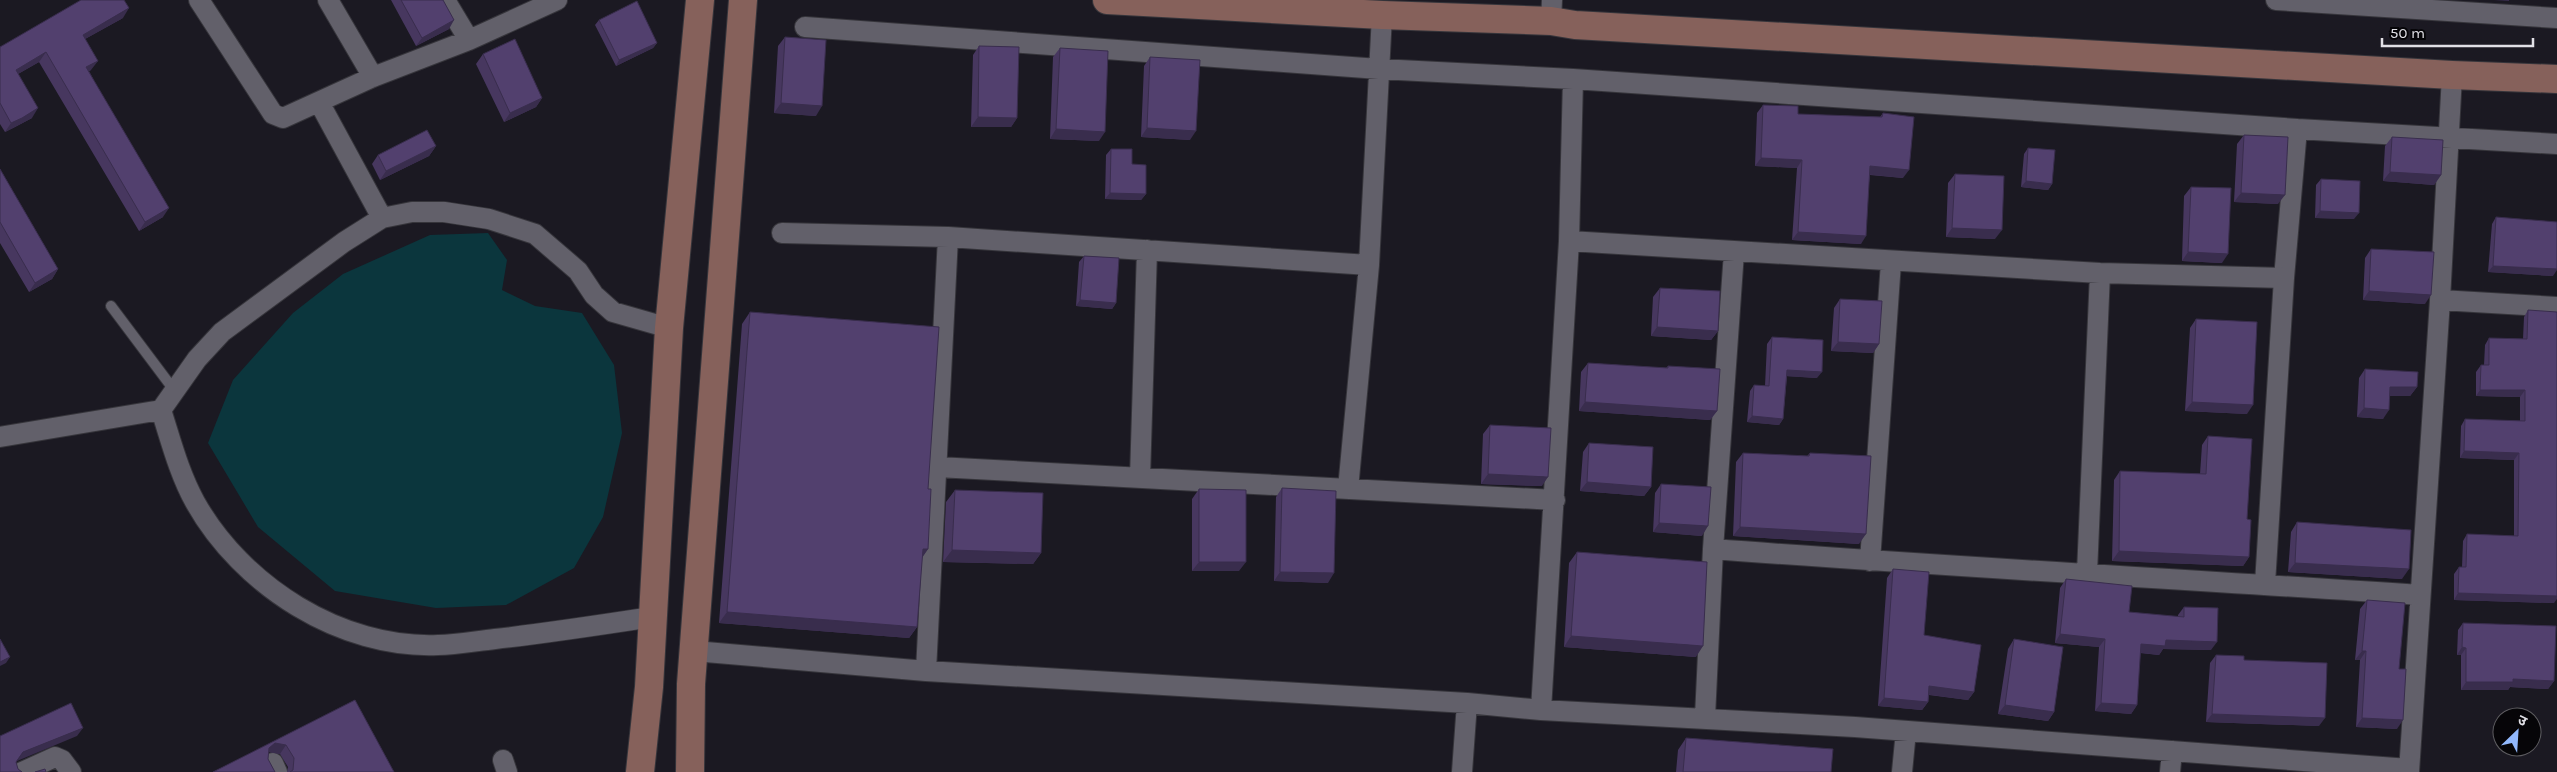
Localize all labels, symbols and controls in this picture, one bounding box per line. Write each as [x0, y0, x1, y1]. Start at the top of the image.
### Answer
scale bar [2382, 15, 2533, 47]
text: 50 m [2390, 24, 2425, 42]
north arrow [2492, 707, 2542, 757]
text: उ [2515, 711, 2530, 730]

